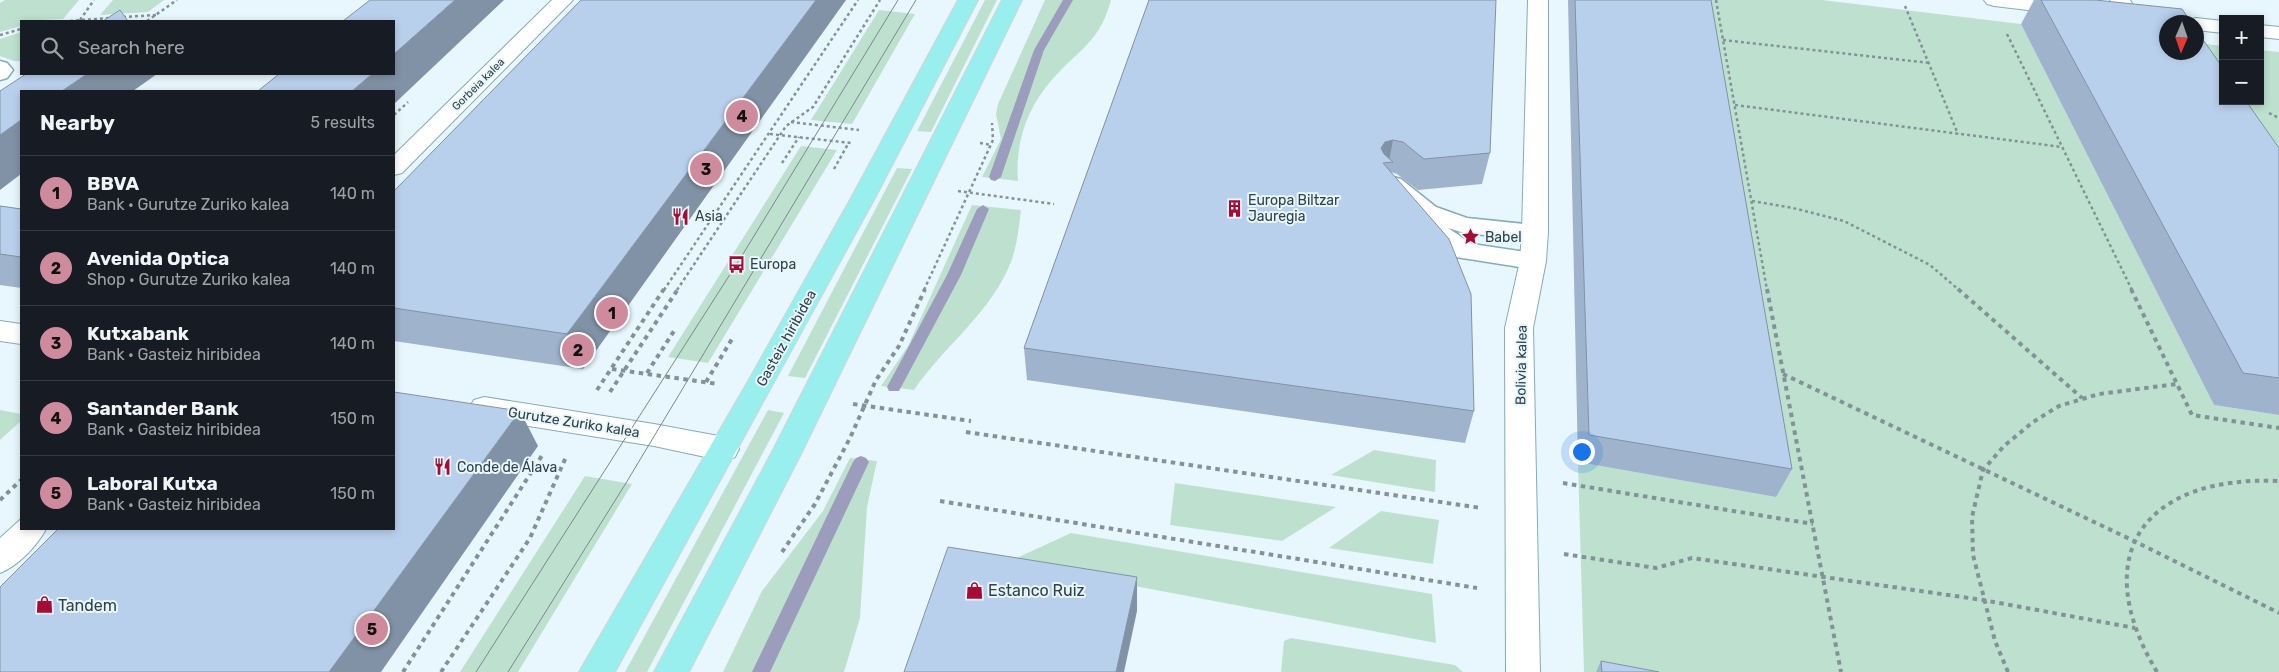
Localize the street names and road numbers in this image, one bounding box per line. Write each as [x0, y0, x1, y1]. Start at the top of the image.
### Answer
street label: Gorbeia kalea [449, 55, 507, 113]
street label: Gasteiz hiribidea [753, 287, 820, 390]
street label: Bolivia kalea [1512, 325, 1531, 405]
street label: Gurutze Zuriko kalea [507, 404, 641, 441]

